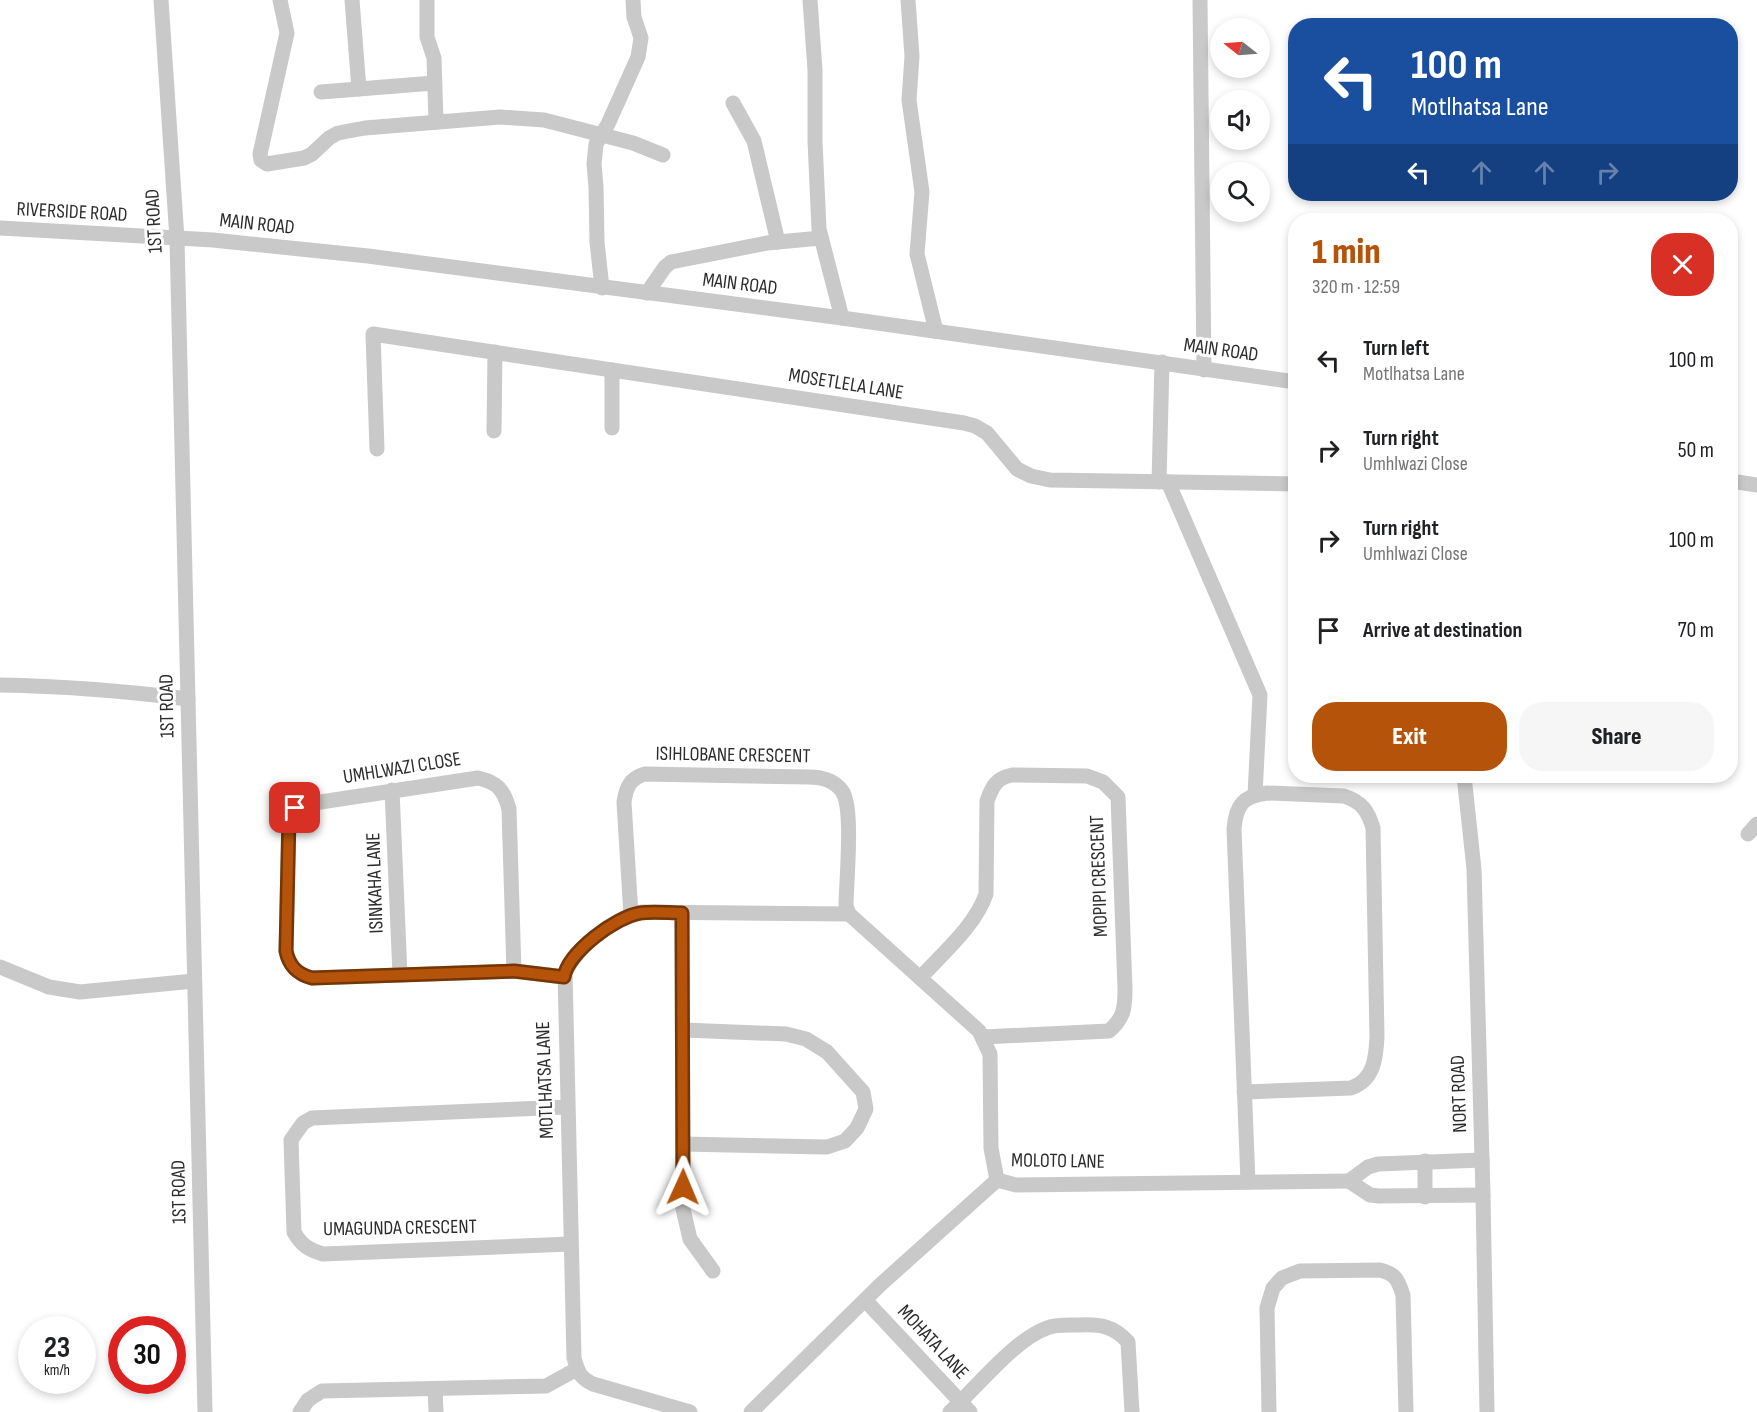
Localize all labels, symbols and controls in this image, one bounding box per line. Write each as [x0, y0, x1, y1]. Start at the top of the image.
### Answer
north arrow [1210, 18, 1270, 78]
map controls [1210, 18, 1270, 222]
text: 100 m [1411, 40, 1502, 91]
icon: left [1312, 42, 1390, 120]
button: sound [1210, 90, 1270, 150]
text: Motlhatsa Lane [1411, 91, 1549, 123]
icon: left [1402, 156, 1435, 189]
icon: ahead [1465, 156, 1498, 189]
icon: ahead [1528, 156, 1561, 189]
icon: right [1591, 156, 1624, 189]
button: search [1210, 162, 1270, 222]
street label: 1ST ROAD [140, 188, 168, 254]
street label: RIVERSIDE ROAD [16, 197, 128, 227]
street label: MAIN ROAD [218, 208, 296, 240]
text: 1 min [1312, 231, 1380, 274]
button: close [1651, 233, 1714, 296]
street label: MAIN ROAD [701, 268, 779, 300]
text: 320 m · 12:59 [1312, 275, 1400, 299]
street label: MAIN ROAD [1182, 333, 1260, 367]
text: Turn left [1363, 335, 1429, 362]
icon: left [1312, 344, 1345, 377]
text: 100 m [1669, 347, 1714, 374]
text: Motlhatsa Lane [1363, 362, 1465, 386]
street label: MOSETLELA LANE [787, 363, 905, 405]
text: Turn right [1363, 425, 1439, 452]
icon: right [1312, 434, 1345, 467]
text: 50 m [1678, 437, 1714, 464]
text: Umhlwazi Close [1363, 452, 1468, 476]
text: Turn right [1363, 515, 1439, 542]
icon: right [1312, 524, 1345, 557]
text: 100 m [1669, 527, 1714, 554]
text: Umhlwazi Close [1363, 542, 1468, 566]
icon: arrive [1312, 614, 1345, 647]
text: Arrive at destination [1363, 617, 1522, 644]
text: 70 m [1678, 617, 1714, 644]
street label: 1ST ROAD [154, 674, 180, 738]
button: Exit [1312, 702, 1507, 771]
button: Share [1519, 702, 1714, 771]
street label: ISIHLOBANE CRESCENT [655, 742, 811, 768]
street label: UMHLWAZI CLOSE [341, 747, 463, 789]
pin [269, 782, 320, 833]
icon: arrive [278, 791, 311, 824]
street label: MOPIPI CRESCENT [1085, 815, 1113, 937]
street label: ISINKAHA LANE [361, 832, 389, 934]
street label: MOTLHATSA LANE [531, 1021, 559, 1139]
street label: NORT ROAD [1446, 1055, 1472, 1133]
street label: MOLOTO LANE [1011, 1148, 1105, 1174]
position arrow [651, 1155, 715, 1219]
street label: 1ST ROAD [166, 1160, 192, 1224]
street label: UMAGUNDA CRESCENT [323, 1215, 477, 1241]
street label: MOHATA LANE [892, 1300, 974, 1384]
speed limit sign: 30 [108, 1316, 186, 1394]
text: 23 [44, 1330, 70, 1366]
text: km/h [44, 1361, 70, 1380]

